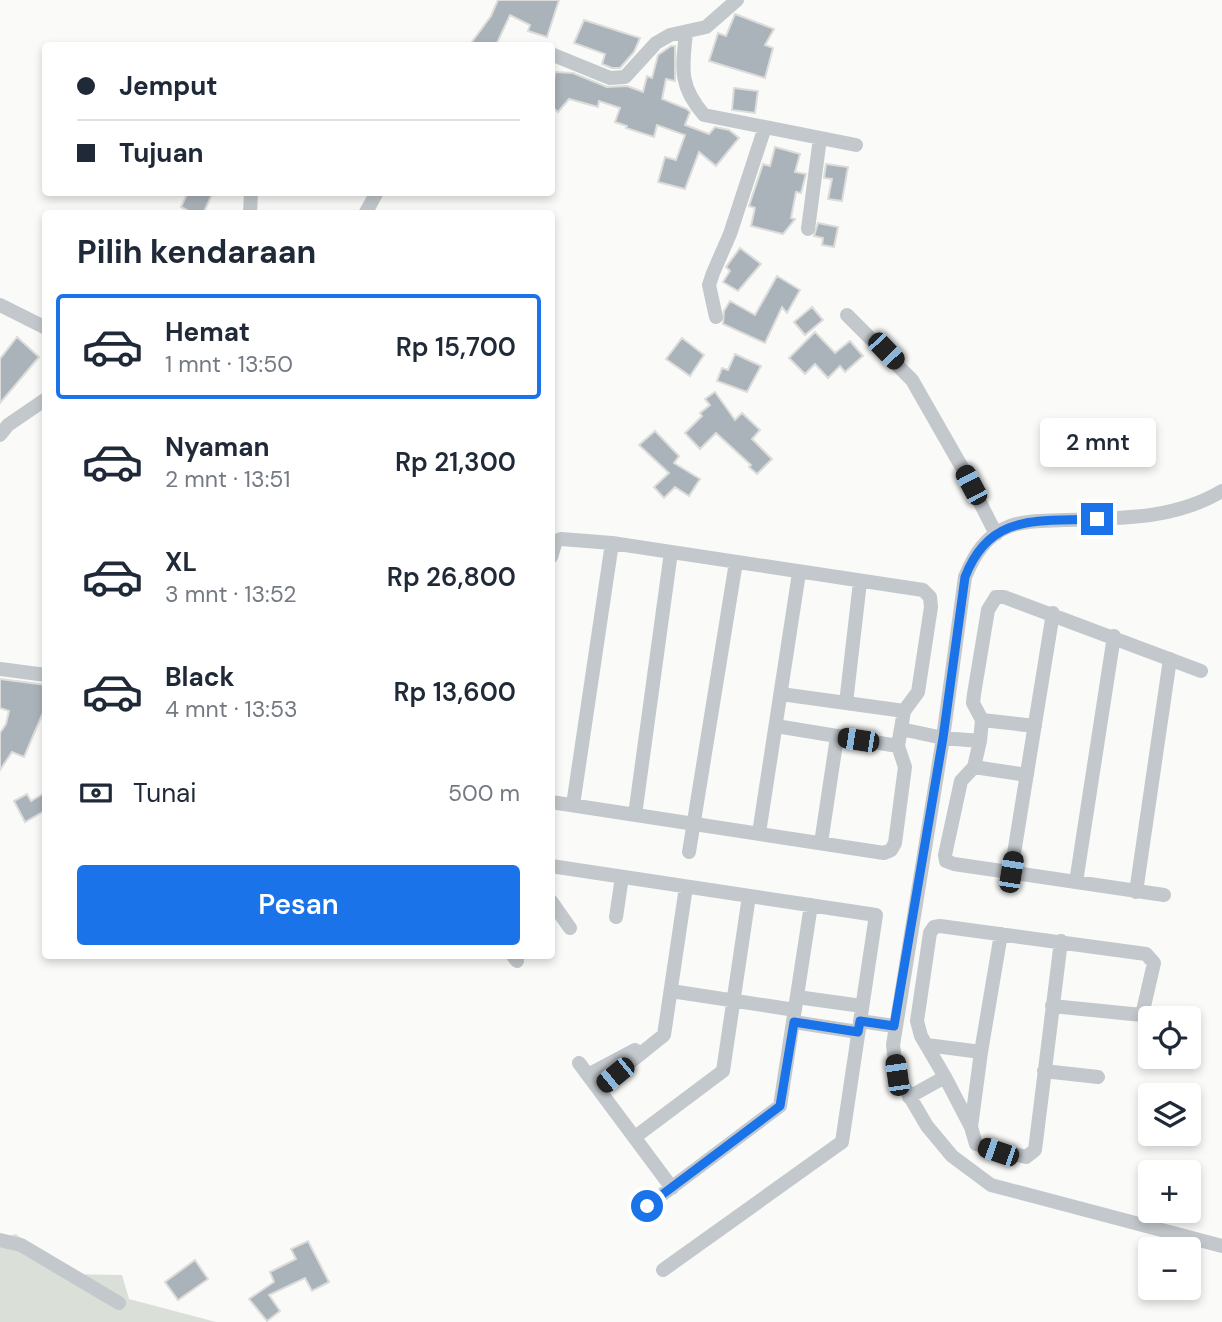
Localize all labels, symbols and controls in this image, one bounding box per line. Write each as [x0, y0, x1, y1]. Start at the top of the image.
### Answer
text: Jemput [119, 69, 218, 103]
text: Tujuan [119, 136, 204, 170]
text: Pilih kendaraan [77, 231, 316, 273]
icon: car [81, 315, 144, 378]
text: Hemat [165, 315, 250, 349]
car [864, 329, 909, 373]
text: Rp 15,700 [396, 330, 516, 364]
text: 1 mnt · 13:50 [165, 349, 293, 379]
callout: 2 mnt [1039, 418, 1155, 466]
text: 2 mnt [1066, 427, 1130, 457]
icon: car [81, 430, 144, 493]
text: Nyaman [165, 430, 270, 464]
text: Rp 21,300 [395, 445, 516, 479]
car [952, 462, 991, 508]
text: 2 mnt · 13:51 [165, 464, 291, 494]
route end [1081, 503, 1113, 535]
icon: car [81, 545, 144, 608]
text: XL [165, 545, 197, 579]
text: Rp 26,800 [387, 560, 516, 594]
text: 3 mnt · 13:52 [165, 579, 297, 609]
icon: car [81, 660, 144, 723]
text: Black [165, 660, 235, 694]
text: Rp 13,600 [393, 675, 516, 709]
text: 4 mnt · 13:53 [165, 694, 298, 724]
car [836, 726, 881, 754]
icon: cash [77, 774, 115, 812]
text: Tunai [133, 776, 197, 810]
text: 500 m [448, 778, 520, 808]
car [998, 850, 1025, 894]
button: Pesan [77, 865, 520, 945]
map controls [1138, 1006, 1201, 1300]
button: locate [1138, 1006, 1201, 1069]
car [884, 1053, 911, 1097]
car [593, 1054, 638, 1096]
button: layers [1138, 1083, 1201, 1146]
car [975, 1135, 1022, 1169]
button: + [1138, 1160, 1201, 1223]
route start [631, 1190, 663, 1222]
button: − [1138, 1237, 1201, 1300]

